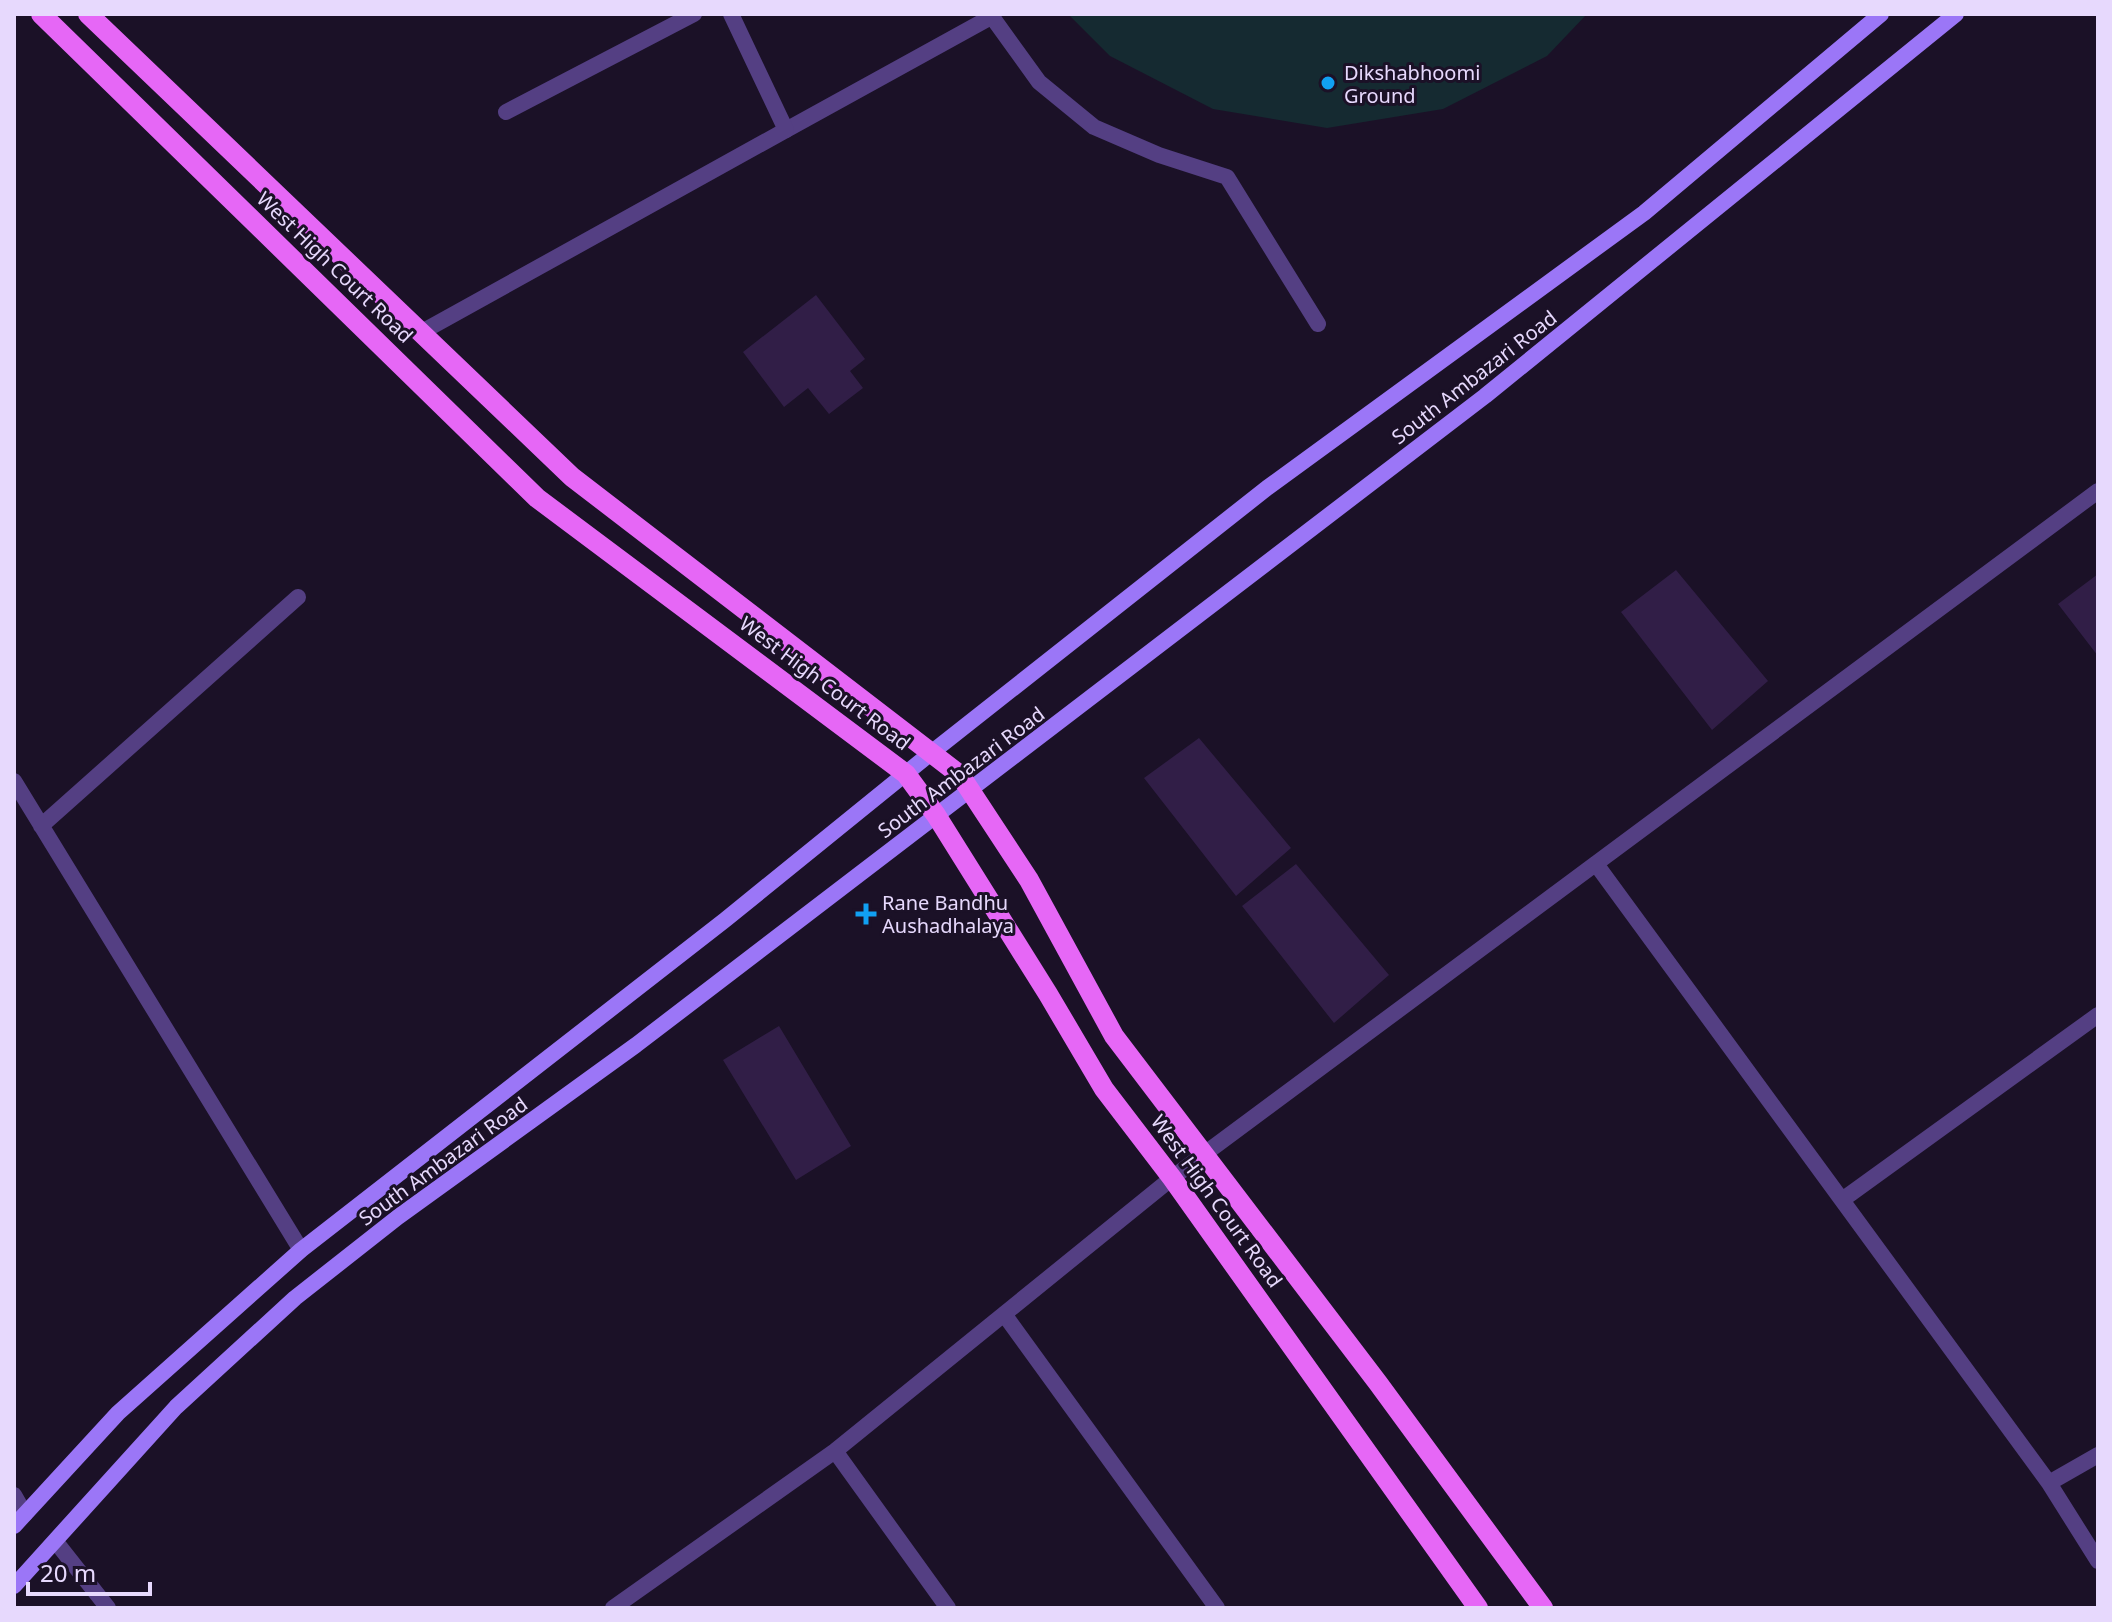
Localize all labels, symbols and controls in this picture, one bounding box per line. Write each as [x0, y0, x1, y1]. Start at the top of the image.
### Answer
place label: Dikshabhoomi Ground [1344, 59, 1480, 109]
marker: Dikshabhoomi Ground [1319, 74, 1337, 92]
street label: West High Court Road [251, 185, 419, 349]
street label: South Ambazari Road [1386, 304, 1562, 450]
street label: West High Court Road [734, 610, 916, 756]
street label: South Ambazari Road [872, 700, 1050, 844]
place label: Rane Bandhu Aushadhalaya [882, 889, 1014, 939]
marker: Rane Bandhu Aushadhalaya [857, 905, 875, 923]
street label: South Ambazari Road [353, 1091, 533, 1231]
street label: West High Court Road [1145, 1109, 1289, 1293]
scale bar [28, 1546, 150, 1596]
text: 20 m [40, 1556, 96, 1589]

